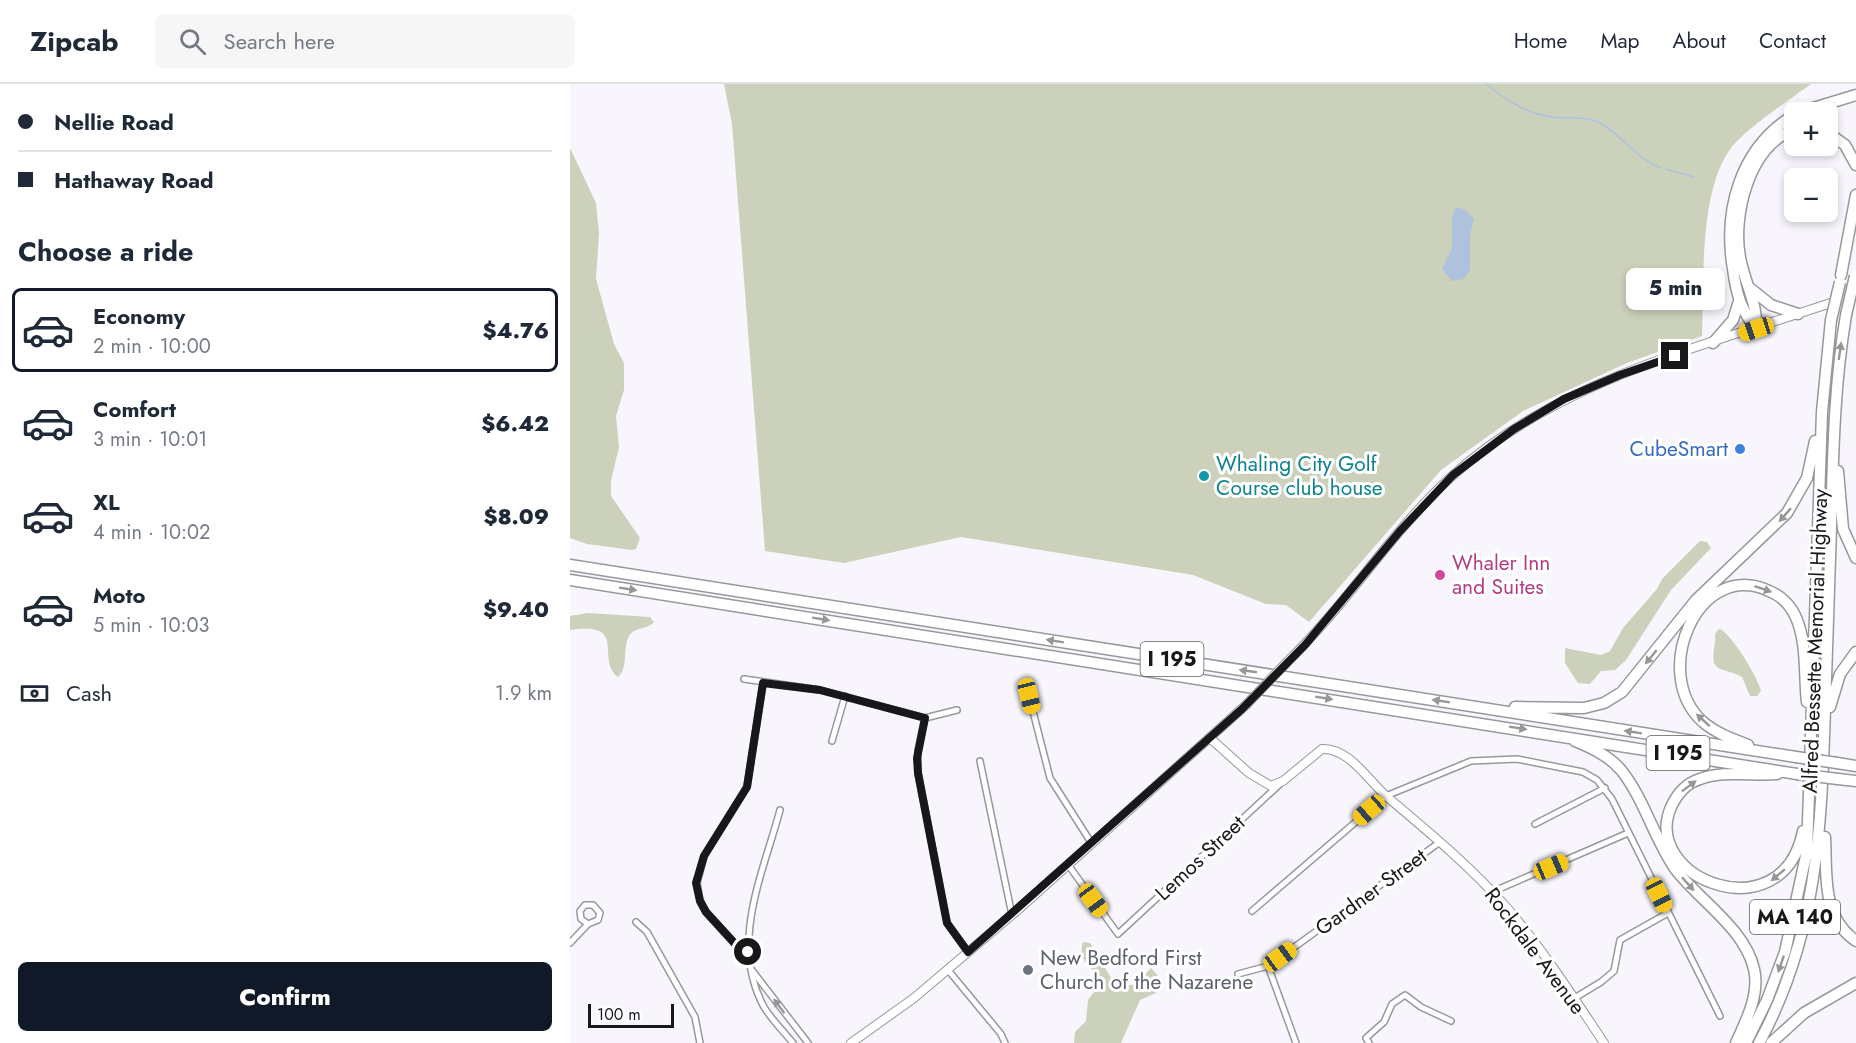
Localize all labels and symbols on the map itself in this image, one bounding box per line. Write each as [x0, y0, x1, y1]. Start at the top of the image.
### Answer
callout: 5 min [1626, 269, 1724, 311]
car [1736, 315, 1776, 343]
route end [1661, 342, 1688, 369]
one-way arrow [1836, 342, 1845, 361]
place label: CubeSmart [1630, 434, 1728, 464]
marker: CubeSmart [1733, 442, 1747, 456]
place label: Whaling City Golf Course club house [1216, 449, 1383, 503]
marker: Whaling City Golf Course club house [1197, 469, 1211, 483]
street label: Alfred Bessette Memorial Highway [1795, 488, 1835, 794]
one-way arrow [1779, 507, 1792, 522]
place label: Whaler Inn and Suites [1452, 548, 1550, 602]
marker: Whaler Inn and Suites [1433, 568, 1447, 582]
one-way arrow [618, 585, 637, 594]
one-way arrow [1755, 585, 1773, 595]
one-way arrow [811, 615, 830, 624]
one-way arrow [1046, 636, 1065, 645]
road number: I 195 [1140, 642, 1204, 676]
one-way arrow [1645, 649, 1658, 665]
one-way arrow [1238, 666, 1257, 675]
car [1016, 676, 1042, 716]
one-way arrow [1315, 693, 1334, 702]
one-way arrow [1431, 696, 1450, 705]
one-way arrow [1696, 714, 1711, 727]
one-way arrow [1509, 724, 1528, 733]
one-way arrow [1623, 727, 1642, 736]
road number: I 195 [1646, 736, 1710, 770]
one-way arrow [1681, 781, 1696, 793]
car [1350, 791, 1388, 829]
street label: Lemos Street [1148, 809, 1252, 907]
street label: Gardner Street [1309, 841, 1433, 943]
car [1531, 852, 1571, 882]
one-way arrow [1770, 868, 1786, 881]
car [1643, 875, 1675, 915]
one-way arrow [1681, 876, 1694, 891]
car [1075, 880, 1111, 920]
street label: Rockdale Avenue [1477, 881, 1593, 1021]
road number: MA 140 [1750, 900, 1840, 934]
route start [734, 938, 761, 965]
car [1260, 939, 1300, 975]
place label: New Bedford First Church of the Nazarene [1040, 943, 1254, 997]
one-way arrow [1775, 955, 1785, 973]
marker: New Bedford First Church of the Nazarene [1021, 963, 1035, 977]
one-way arrow [773, 998, 785, 1013]
scale bar [588, 1001, 674, 1028]

